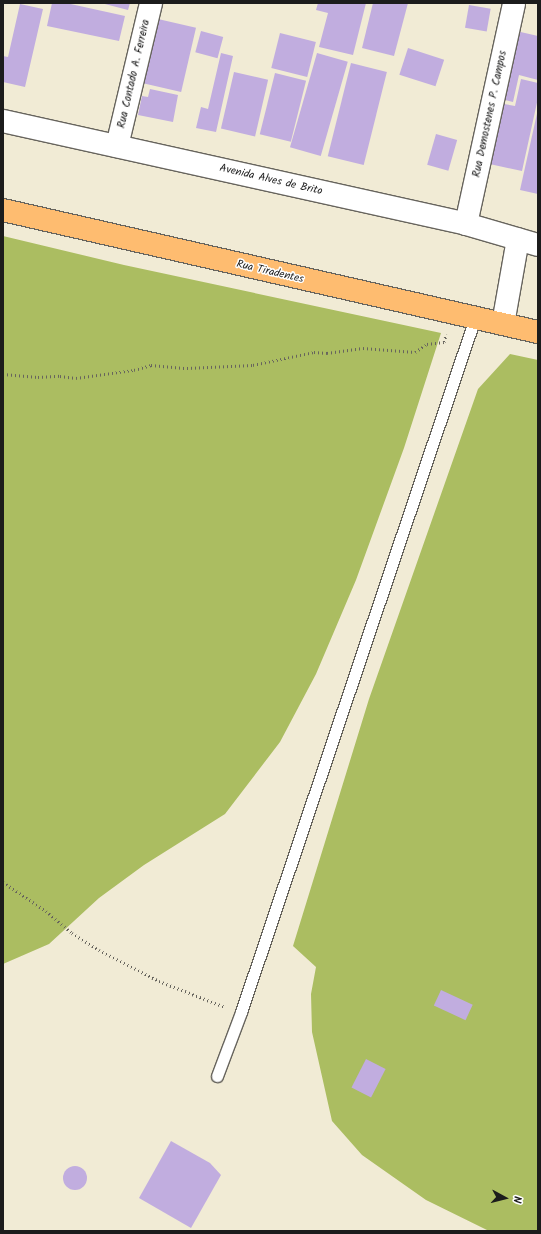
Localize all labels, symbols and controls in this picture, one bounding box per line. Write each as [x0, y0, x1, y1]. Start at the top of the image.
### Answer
street label: Rua Contado A. Ferreira [115, 18, 153, 130]
street label: Rua Demostenes P. Campos [470, 49, 510, 179]
street label: Avenida Alves de Brito [218, 162, 324, 198]
street label: Rua Tiradentes [235, 258, 305, 286]
north arrow [485, 1178, 525, 1218]
text: N [508, 1195, 526, 1204]

